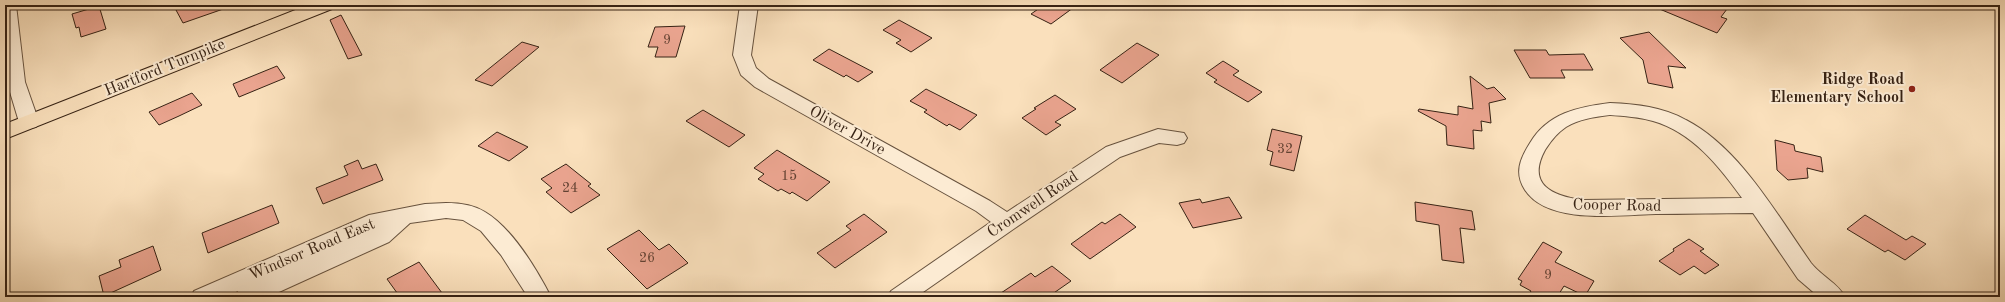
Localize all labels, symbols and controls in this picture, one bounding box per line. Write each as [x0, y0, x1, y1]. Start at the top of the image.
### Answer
house number: 9 [663, 33, 671, 47]
street label: Hartford Turnpike [102, 36, 228, 100]
place label: Ridge Road Elementary School [1770, 72, 1904, 106]
marker: Ridge Road Elementary School [1907, 84, 1917, 94]
street label: Oliver Drive [806, 104, 888, 158]
house number: 32 [1277, 142, 1293, 156]
house number: 15 [781, 169, 797, 183]
street label: Cromwell Road [985, 169, 1081, 241]
house number: 24 [562, 181, 578, 195]
street label: Cooper Road [1572, 197, 1662, 215]
street label: Windsor Road East [247, 216, 378, 284]
house number: 26 [639, 251, 655, 265]
house number: 9 [1544, 268, 1552, 282]

